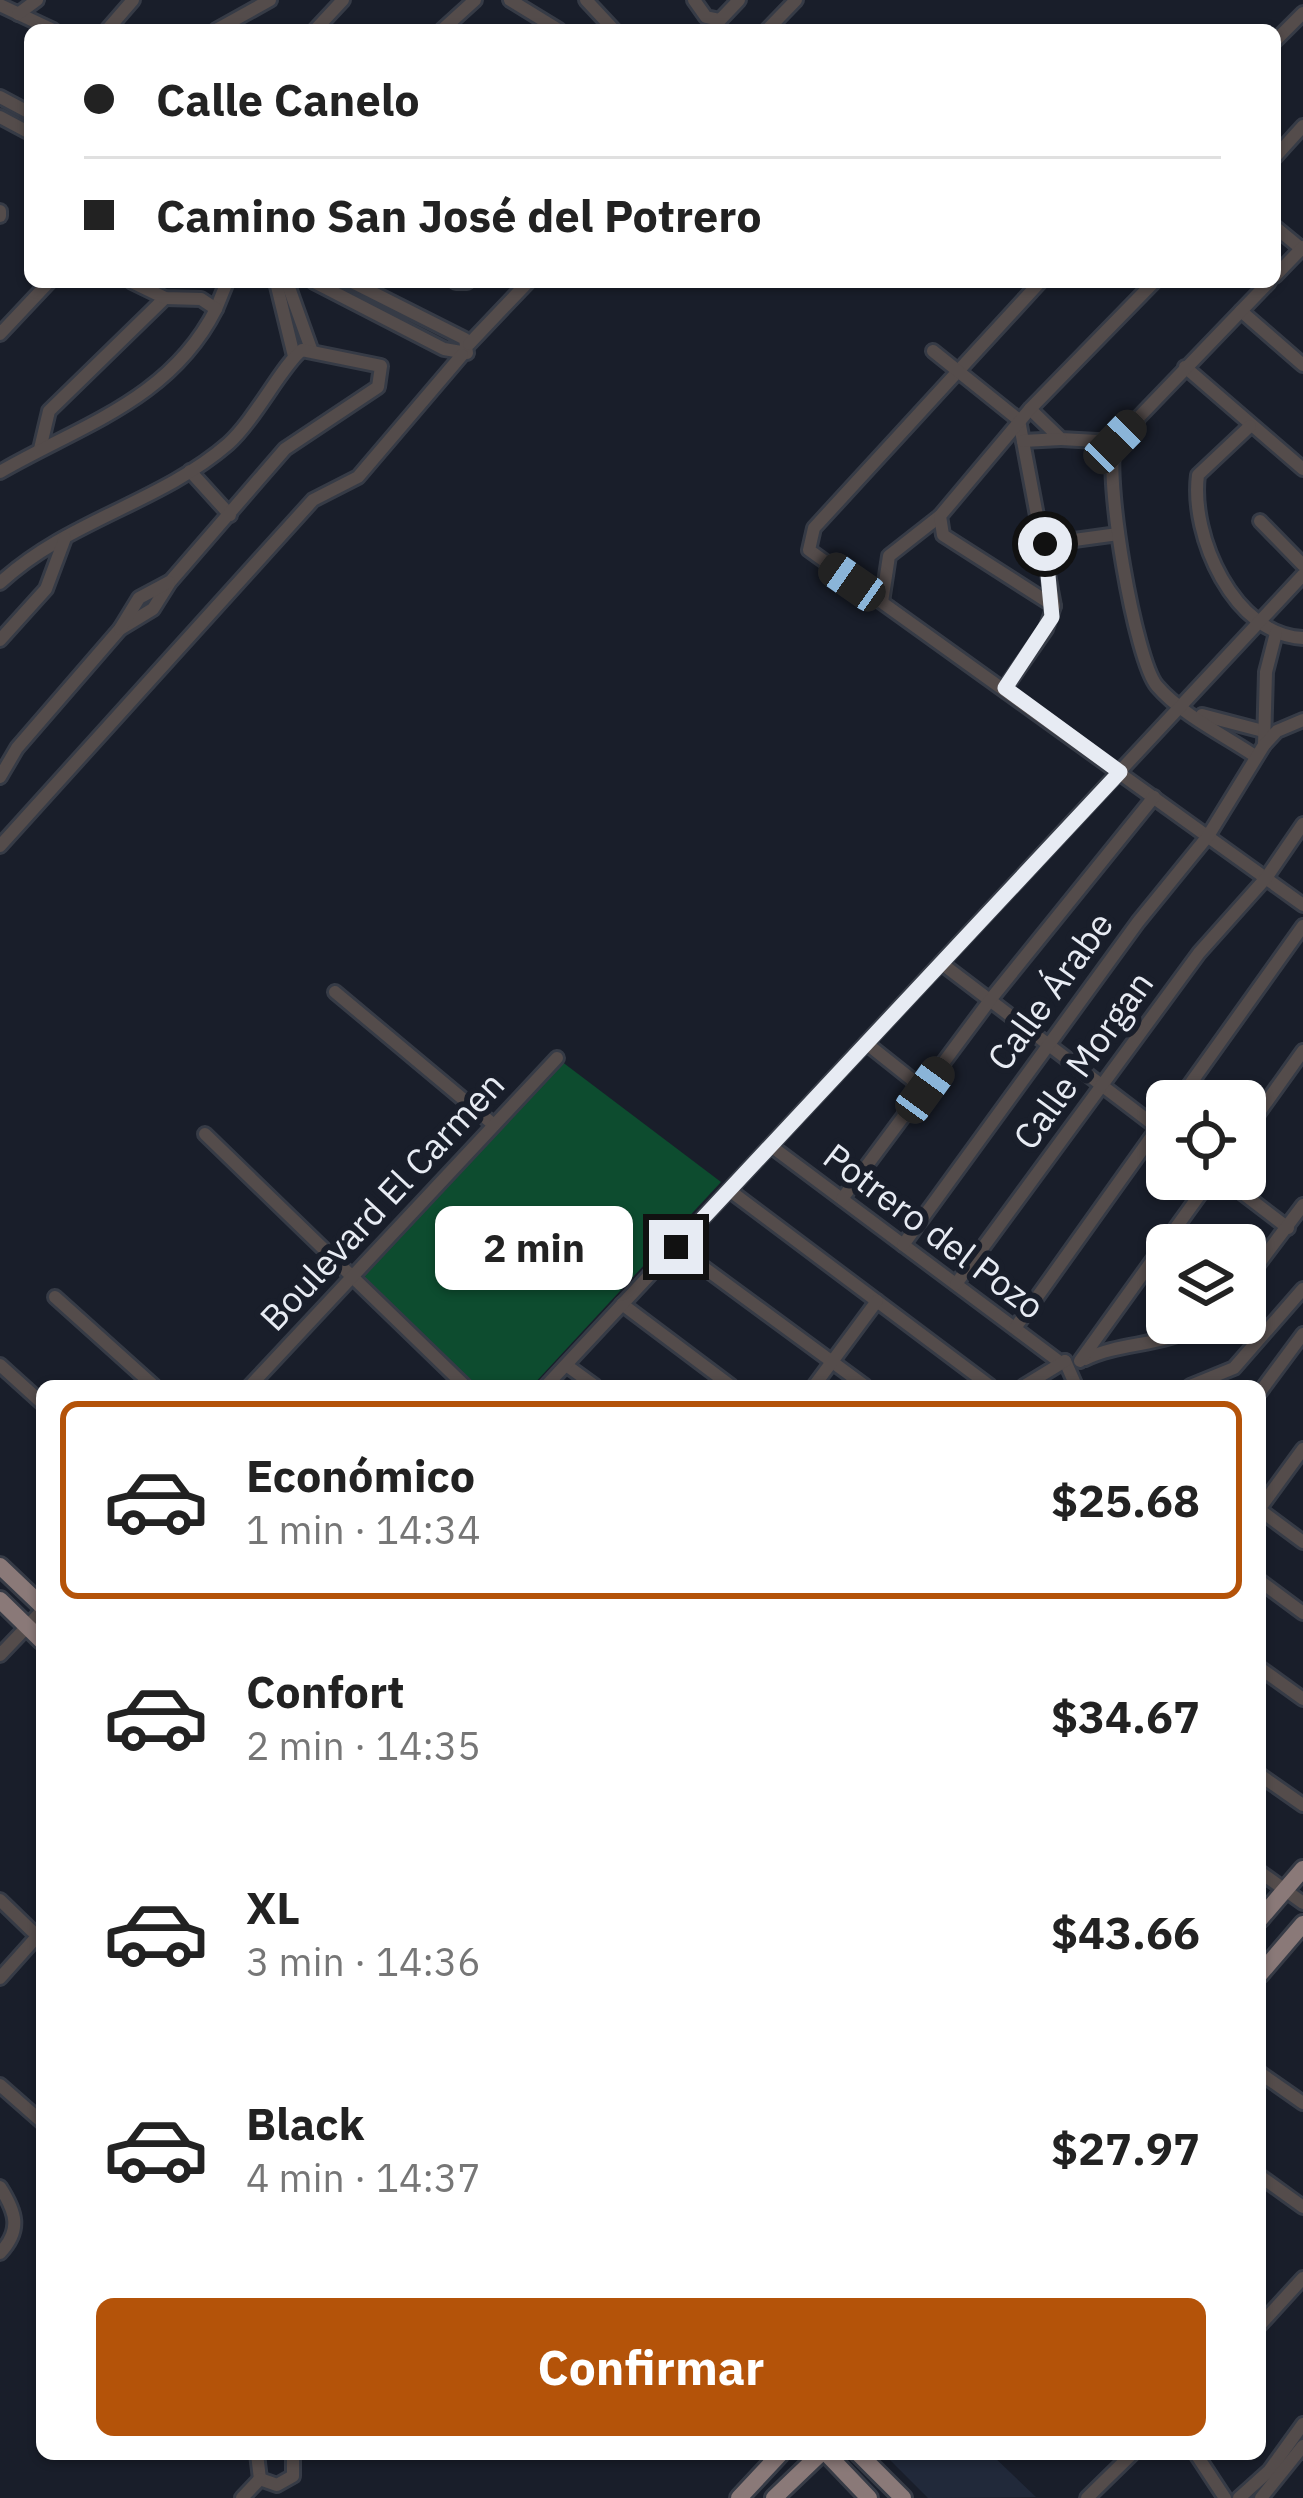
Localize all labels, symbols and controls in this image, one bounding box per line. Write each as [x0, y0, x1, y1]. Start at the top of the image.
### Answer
text: Calle Canelo [156, 70, 420, 128]
text: Camino San José del Potrero [156, 186, 762, 244]
car [1077, 404, 1153, 480]
route start [1018, 517, 1072, 571]
car [812, 547, 892, 617]
street label: Calle Árabe [976, 902, 1123, 1079]
street label: Calle Morgan [1002, 961, 1163, 1158]
car [889, 1050, 961, 1130]
street label: Boulevard El Carmen [249, 1061, 514, 1340]
map controls [1146, 1080, 1266, 1344]
button: locate [1146, 1080, 1266, 1200]
street label: Potrero del Pozo [814, 1132, 1054, 1329]
callout: 2 min [436, 1205, 634, 1289]
route end [649, 1220, 703, 1274]
text: 2 min [483, 1222, 585, 1273]
button: layers [1146, 1224, 1266, 1344]
icon: car [102, 1446, 210, 1554]
text: Económico [246, 1446, 475, 1504]
text: $25.68 [1051, 1471, 1200, 1529]
text: 1 min · 14:34 [246, 1504, 481, 1555]
icon: car [102, 1662, 210, 1770]
text: Confort [246, 1662, 405, 1720]
text: $34.67 [1051, 1687, 1200, 1745]
text: 2 min · 14:35 [246, 1720, 481, 1771]
icon: car [102, 1878, 210, 1986]
text: XL [246, 1878, 300, 1936]
text: $43.66 [1051, 1903, 1200, 1961]
text: 3 min · 14:36 [246, 1936, 481, 1987]
icon: car [102, 2094, 210, 2202]
text: Black [246, 2094, 365, 2152]
text: $27.97 [1051, 2119, 1200, 2177]
text: 4 min · 14:37 [246, 2152, 481, 2203]
button: Confirmar [96, 2298, 1206, 2436]

